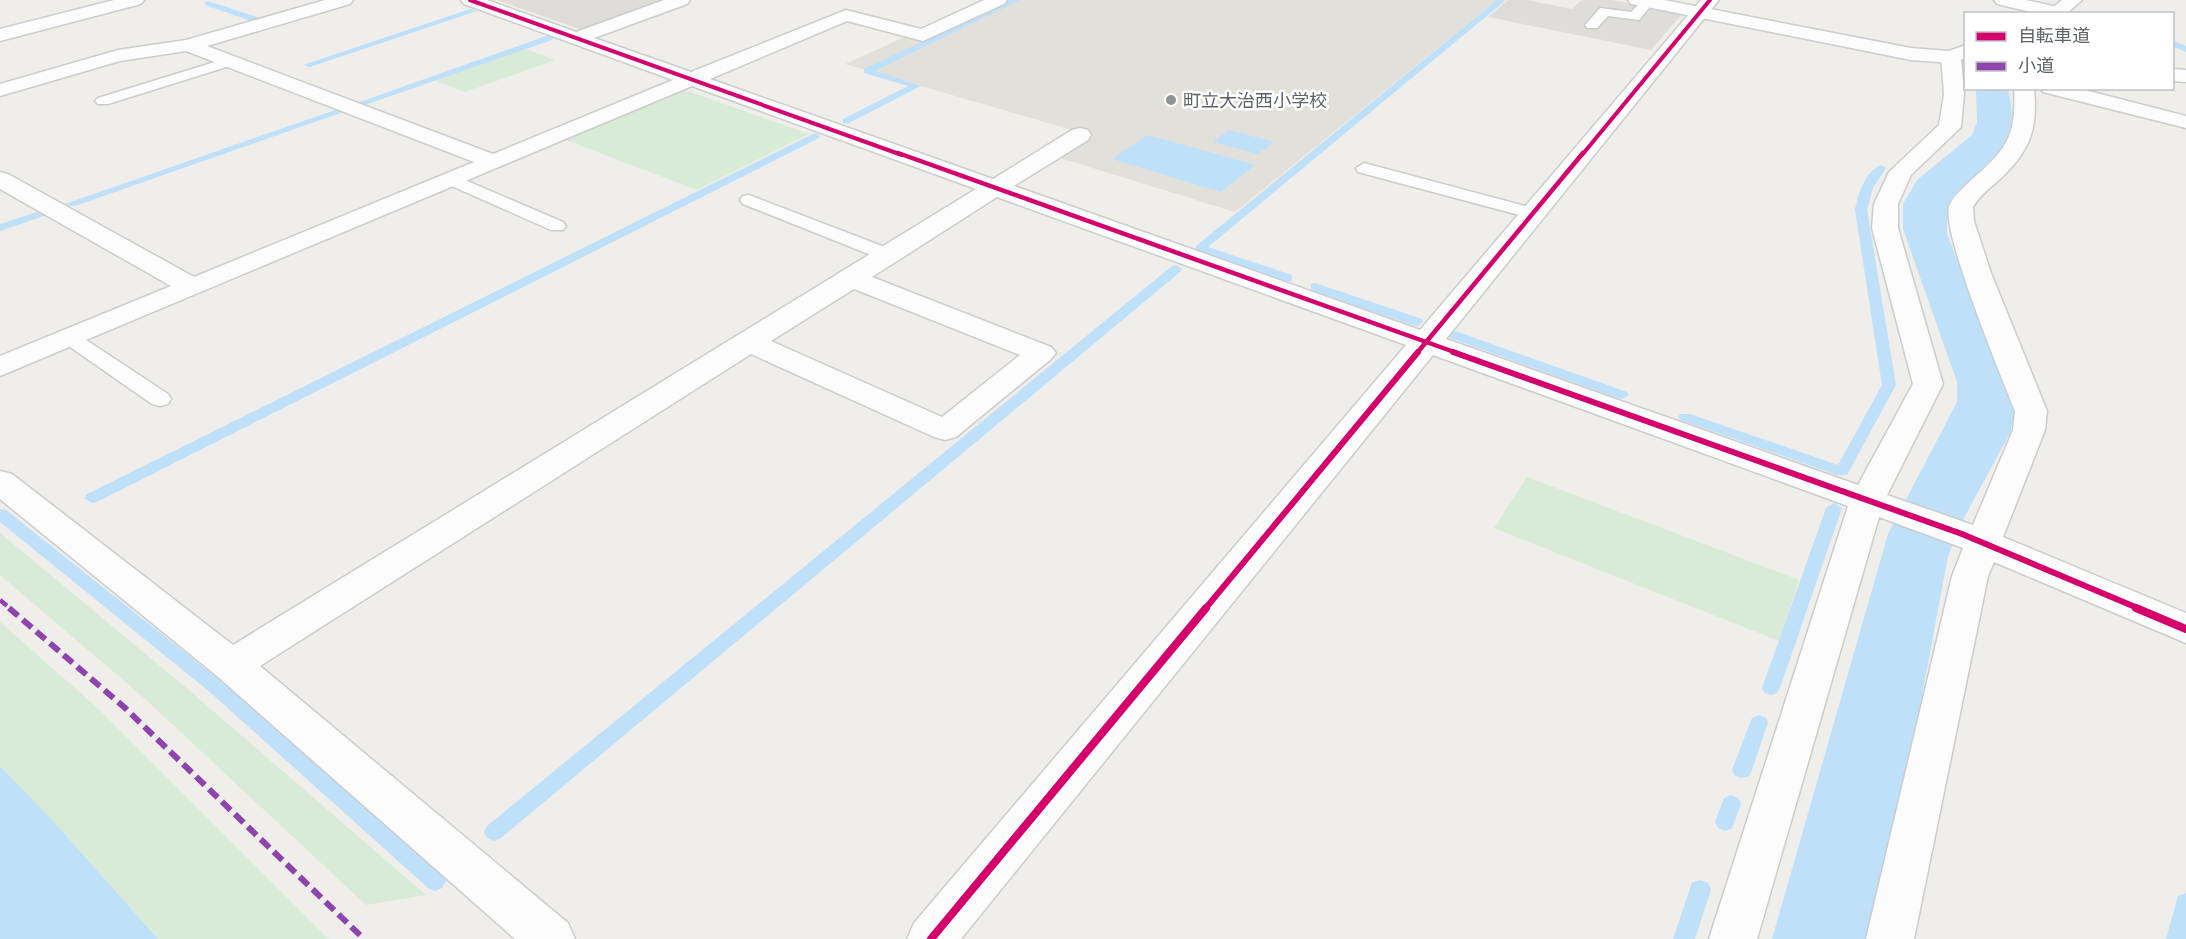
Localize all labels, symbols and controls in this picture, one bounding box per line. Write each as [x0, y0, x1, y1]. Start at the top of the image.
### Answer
legend [1964, 12, 2174, 90]
text: 自転車道 [2018, 25, 2090, 46]
text: 小道 [2018, 55, 2054, 76]
place label: 町立大治西小学校 [1183, 90, 1327, 111]
marker: 町立大治西小学校 [1164, 93, 1178, 107]

